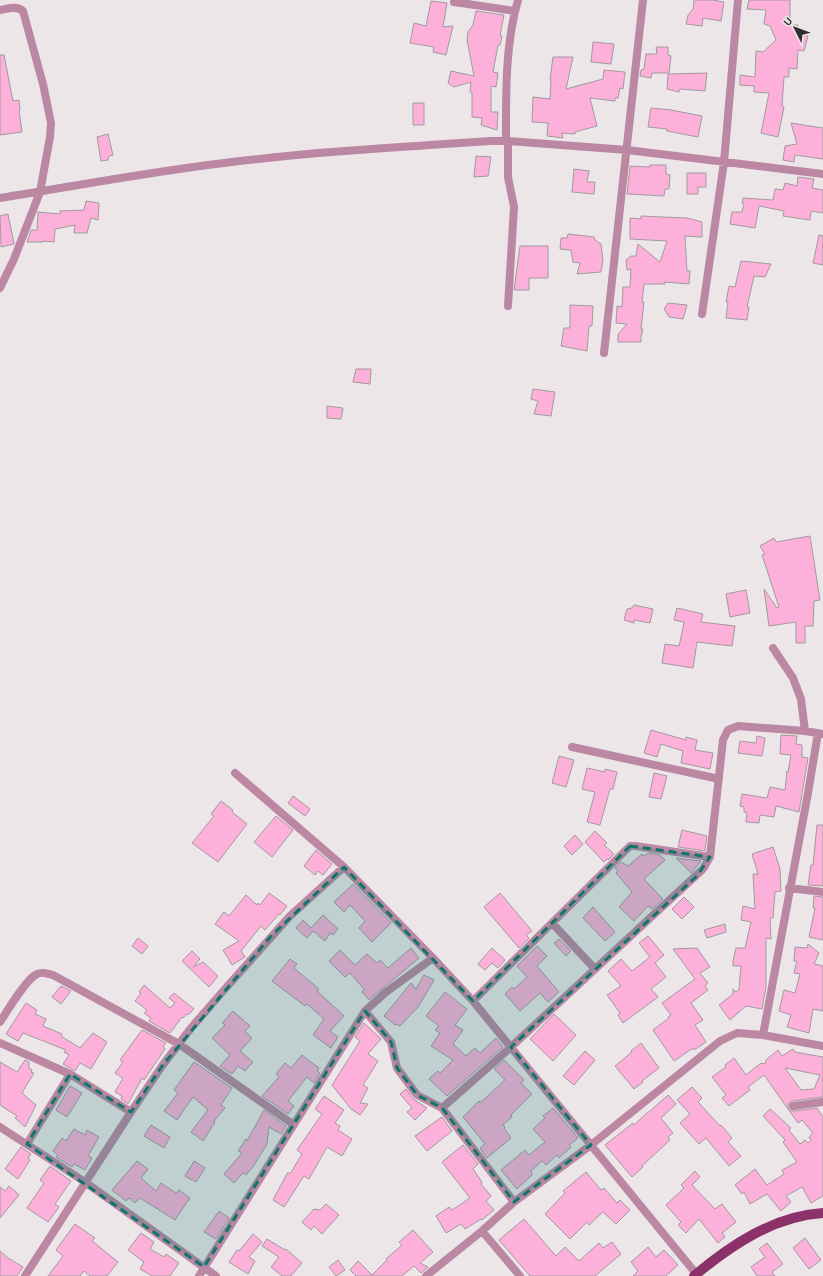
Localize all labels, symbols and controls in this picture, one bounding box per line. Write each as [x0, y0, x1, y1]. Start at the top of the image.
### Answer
north arrow [775, 8, 815, 48]
text: U [781, 14, 795, 29]

